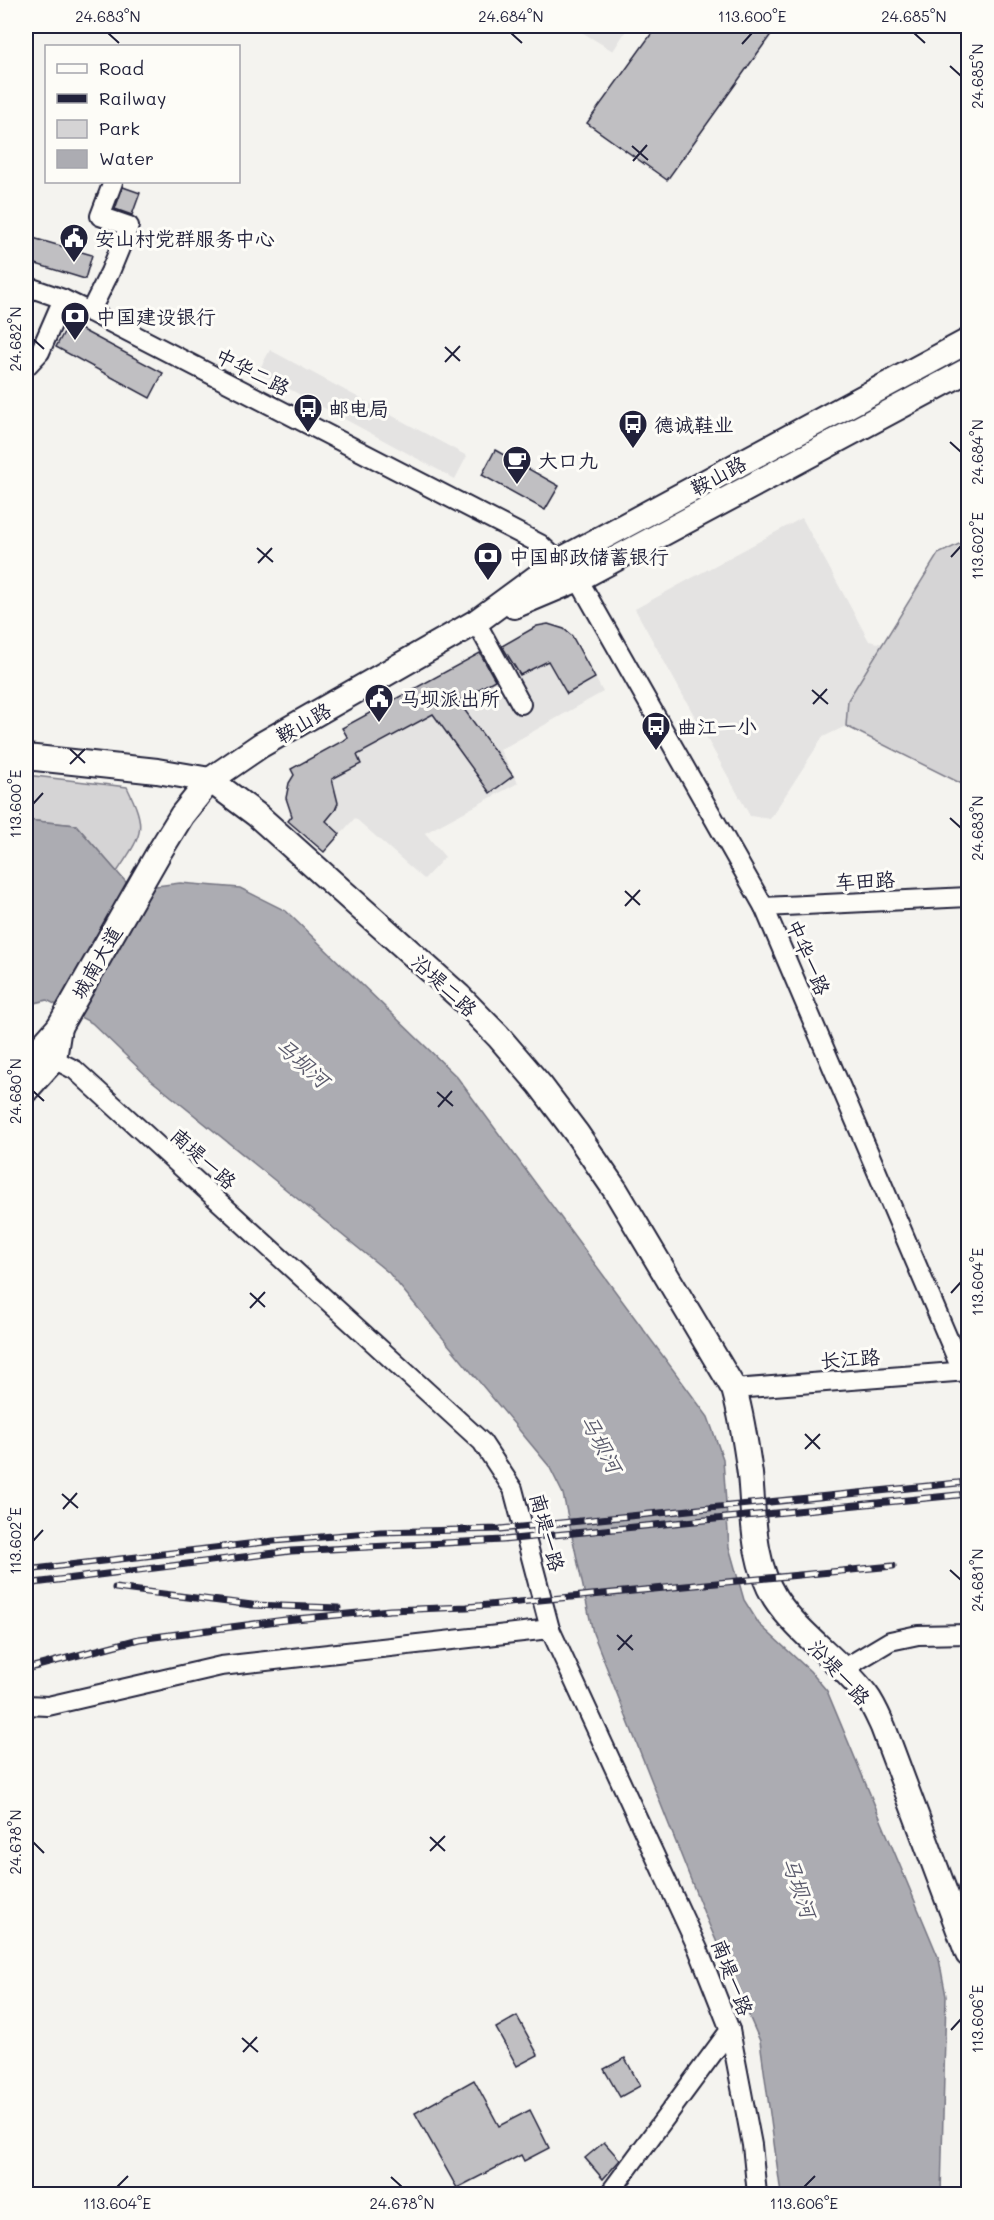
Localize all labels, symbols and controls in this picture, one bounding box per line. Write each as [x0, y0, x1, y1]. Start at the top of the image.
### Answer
text: 24.683°N [75, 6, 141, 26]
text: 24.684°N [478, 6, 544, 26]
text: 113.600°E [718, 6, 787, 26]
text: 24.685°N [881, 6, 947, 26]
text: 24.685°N [967, 43, 987, 109]
legend [45, 45, 240, 183]
text: Road [99, 56, 144, 80]
text: Railway [99, 86, 166, 110]
text: Park [99, 116, 140, 140]
text: Water [99, 146, 154, 170]
public building icon: 安山村党群服务中心 [58, 222, 90, 264]
place label: 安山村党群服务中心 [95, 225, 275, 251]
bank icon: 中国建设银行 [59, 300, 91, 342]
place label: 中国建设银行 [96, 303, 216, 329]
text: 24.682°N [5, 307, 25, 371]
street label: 中华二路 [211, 341, 295, 401]
bus stop icon: 邮电局 [292, 392, 324, 434]
place label: 邮电局 [329, 395, 389, 421]
bus stop icon: 德诚鞋业 [617, 408, 649, 450]
place label: 德诚鞋业 [654, 411, 734, 437]
text: 24.684°N [967, 419, 987, 485]
cafe icon: 大口九 [501, 444, 533, 486]
place label: 大口九 [538, 447, 598, 473]
street label: 鞍山路 [685, 449, 751, 501]
text: 113.602°E [967, 512, 987, 580]
bank icon: 中国邮政储蓄银行 [472, 540, 504, 582]
place label: 中国邮政储蓄银行 [509, 543, 669, 569]
public building icon: 马坝派出所 [363, 682, 395, 724]
place label: 马坝派出所 [400, 685, 500, 711]
street label: 鞍山路 [271, 695, 336, 748]
bus stop icon: 曲江一小 [640, 710, 672, 752]
place label: 曲江一小 [677, 713, 757, 739]
text: 113.600°E [5, 769, 25, 838]
text: 24.683°N [967, 795, 987, 861]
street label: 车田路 [834, 865, 897, 895]
street label: 中华一路 [781, 915, 837, 1000]
street label: 城南大道 [65, 921, 127, 1003]
street label: 沿堤二路 [407, 948, 484, 1022]
water label: 马坝河 [270, 1031, 338, 1095]
text: 24.680°N [5, 1058, 25, 1124]
street label: 南堤一路 [166, 1122, 243, 1195]
text: 113.604°E [967, 1248, 987, 1316]
street label: 长江路 [819, 1343, 882, 1373]
water label: 马坝河 [575, 1409, 630, 1480]
street label: 南堤一路 [525, 1490, 571, 1575]
text: 113.602°E [5, 1507, 25, 1575]
text: 24.681°N [967, 1548, 987, 1612]
street label: 沿堤一路 [804, 1634, 877, 1711]
text: 24.678°N [5, 1810, 25, 1874]
water label: 马坝河 [777, 1853, 824, 1924]
street label: 南堤一路 [707, 1935, 760, 2020]
text: 113.606°E [967, 1984, 987, 2053]
text: 113.604°E [83, 2193, 151, 2213]
text: 24.678°N [370, 2193, 434, 2213]
text: 113.606°E [770, 2193, 839, 2213]

